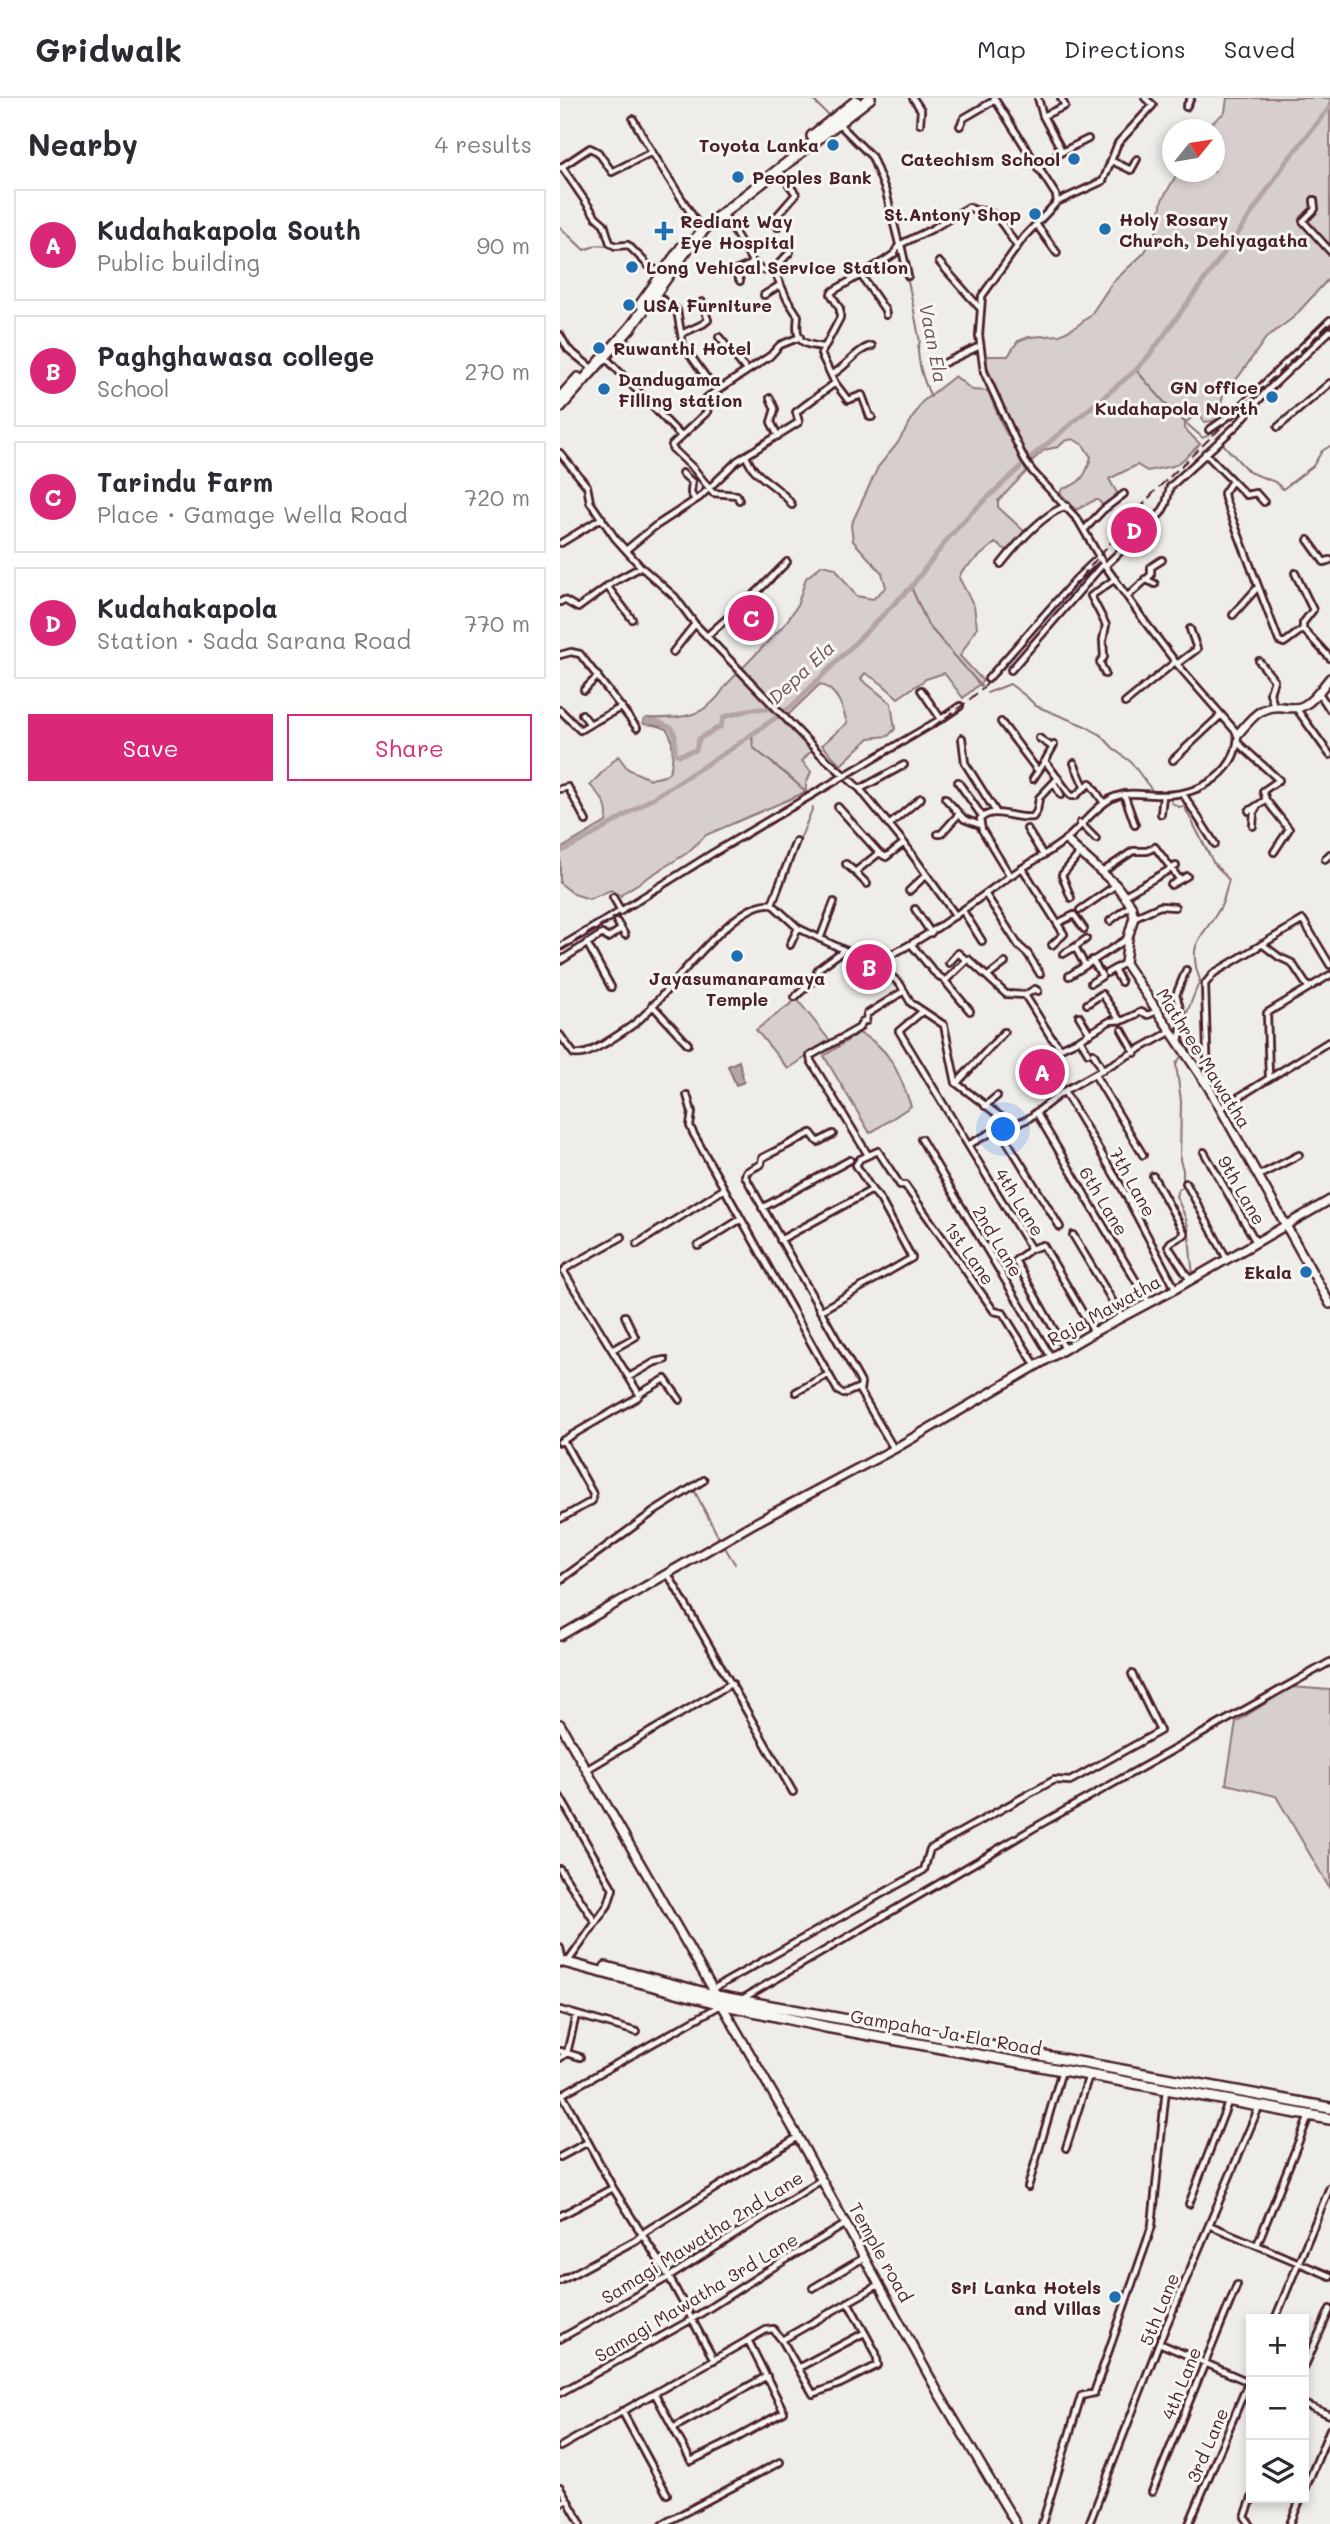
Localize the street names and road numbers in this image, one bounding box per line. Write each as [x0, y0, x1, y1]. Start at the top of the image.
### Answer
street label: Mathree Mawatha [1151, 983, 1257, 1133]
street label: 7th Lane [1104, 1143, 1162, 1221]
street label: 9th Lane [1213, 1151, 1271, 1229]
street label: 6th Lane [1074, 1162, 1134, 1240]
street label: 4th Lane [990, 1163, 1050, 1241]
street label: 2nd Lane [967, 1201, 1029, 1281]
street label: 1st Lane [939, 1217, 1001, 1289]
street label: Raja Mawatha [1043, 1269, 1165, 1351]
street label: Gampaha-Ja Ela Road [849, 2003, 1043, 2061]
street label: Samagi Mawatha 2nd Lane [597, 2165, 807, 2309]
street label: Temple road [844, 2198, 918, 2306]
street label: Samagi Mawatha 3rd Lane [590, 2227, 802, 2367]
street label: 5th Lane [1134, 2269, 1184, 2349]
street label: 4th Lane [1156, 2343, 1206, 2423]
street label: 3rd Lane [1181, 2404, 1233, 2486]

